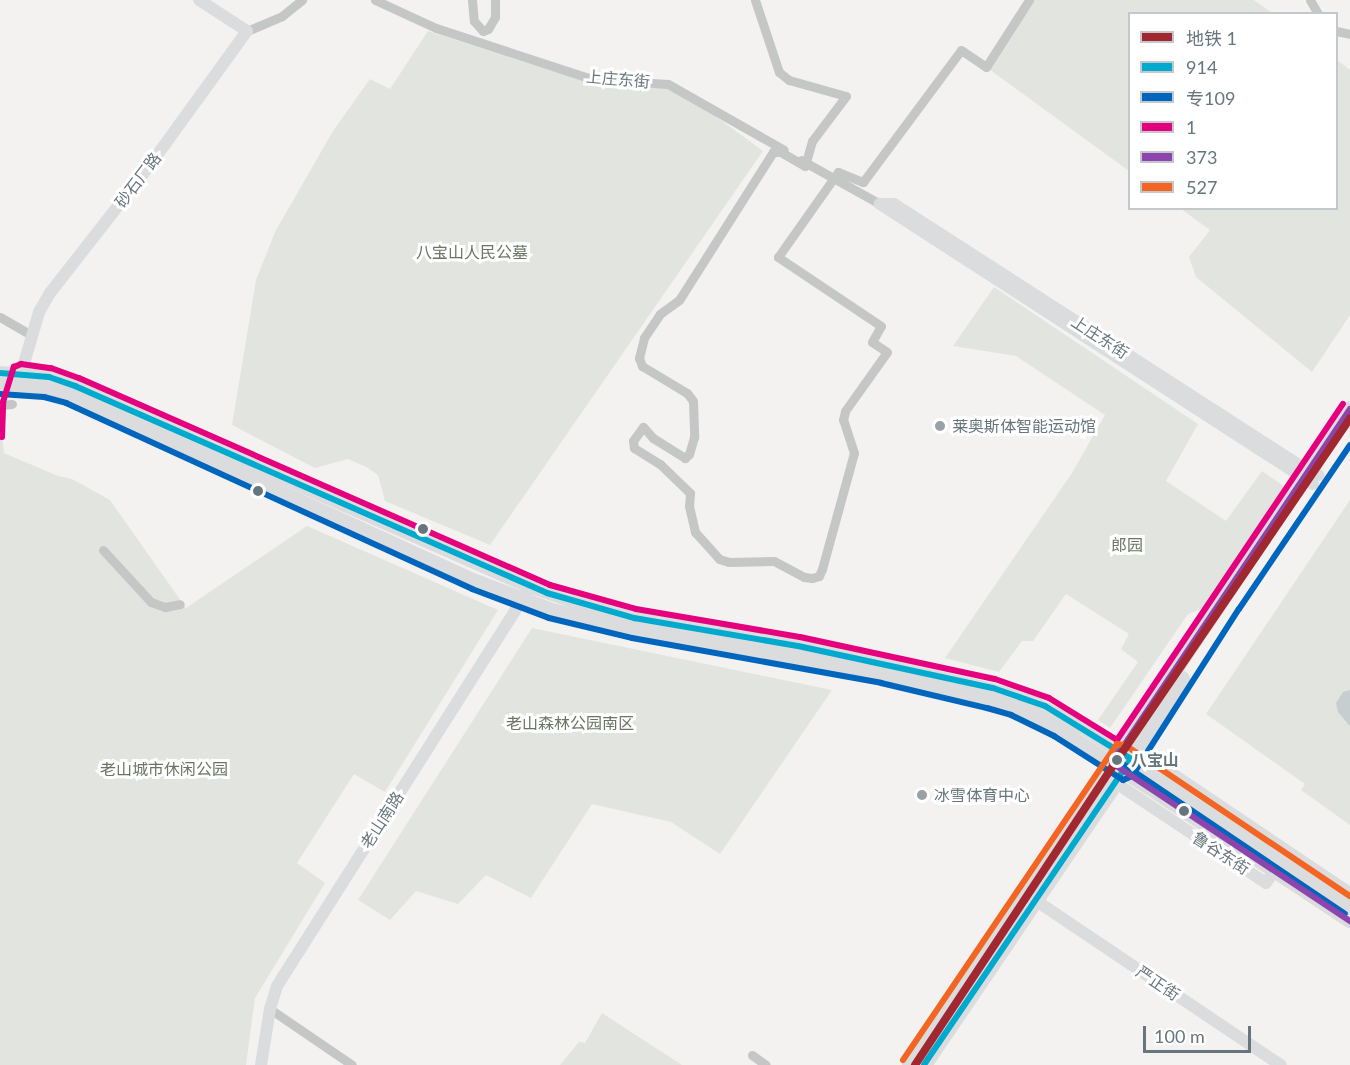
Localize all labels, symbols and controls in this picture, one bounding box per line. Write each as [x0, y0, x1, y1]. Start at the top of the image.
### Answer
legend [1128, 12, 1338, 210]
text: 地铁 1 [1186, 27, 1237, 49]
text: 914 [1186, 56, 1217, 78]
street label: 上庄东街 [585, 67, 651, 91]
text: 专109 [1186, 87, 1235, 109]
text: 1 [1186, 116, 1196, 138]
text: 373 [1186, 146, 1217, 168]
street label: 砂石厂路 [111, 149, 165, 211]
text: 527 [1186, 176, 1217, 198]
park label: 八宝山人民公墓 [416, 242, 528, 262]
street label: 上庄东街 [1068, 312, 1132, 362]
place label: 莱奥斯体智能运动馆 [952, 416, 1096, 436]
marker: 莱奥斯体智能运动馆 [933, 419, 947, 433]
unlabelled marker [252, 485, 264, 497]
unlabelled marker [417, 523, 429, 535]
park label: 郎园 [1111, 535, 1143, 555]
park label: 老山森林公园南区 [506, 713, 634, 733]
place label: 八宝山 [1131, 750, 1179, 770]
marker: 八宝山 [1108, 751, 1126, 769]
park label: 老山城市休闲公园 [100, 759, 228, 779]
place label: 冰雪体育中心 [934, 785, 1030, 805]
street label: 老山南路 [357, 788, 407, 852]
marker: 冰雪体育中心 [915, 788, 929, 802]
unlabelled marker [1178, 805, 1190, 817]
street label: 鲁谷东街 [1189, 828, 1253, 878]
street label: 严正街 [1133, 962, 1183, 1004]
scale bar [1146, 1014, 1254, 1052]
text: 100 m [1154, 1025, 1205, 1047]

